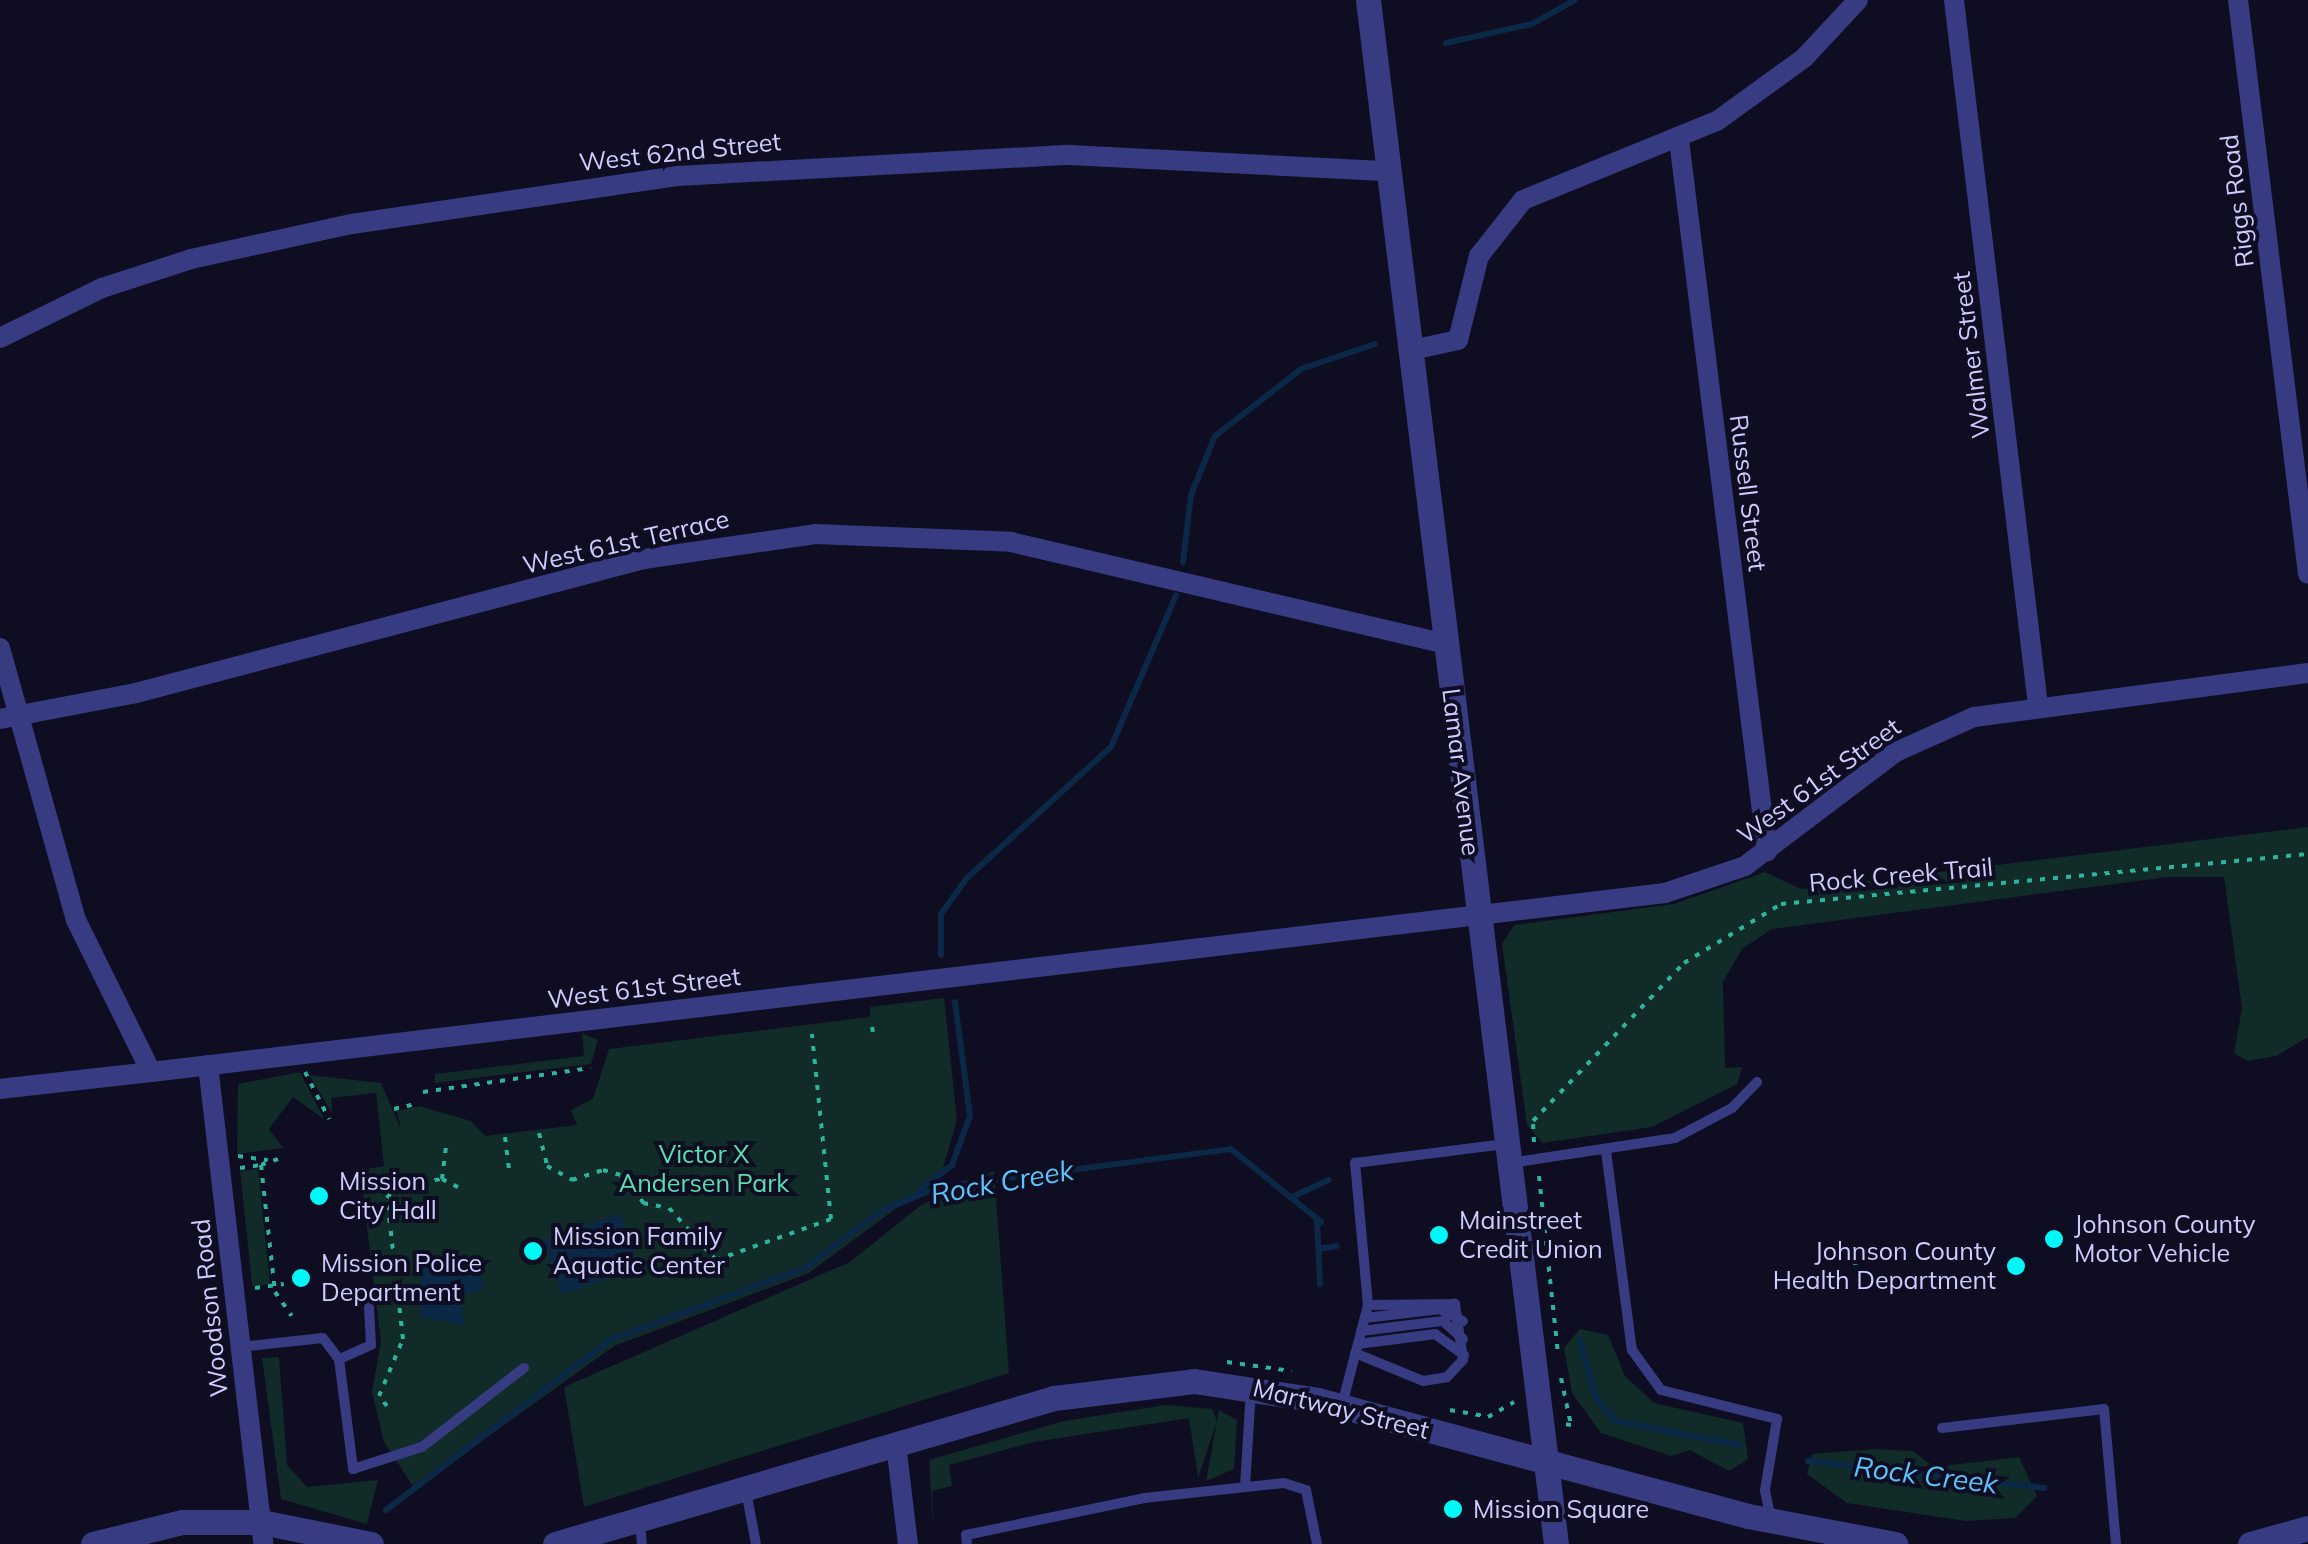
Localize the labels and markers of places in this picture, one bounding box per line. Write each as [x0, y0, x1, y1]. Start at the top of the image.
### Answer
place label: Mission City Hall [339, 1167, 437, 1226]
marker: Mission City Hall [308, 1185, 330, 1207]
place label: Mainstreet Credit Union [1459, 1206, 1603, 1265]
place label: Johnson County Motor Vehicle [2074, 1210, 2255, 1269]
place label: Mission Family Aquatic Center [553, 1222, 725, 1281]
marker: Mainstreet Credit Union [1428, 1224, 1450, 1246]
marker: Johnson County Motor Vehicle [2043, 1228, 2065, 1250]
place label: Johnson County Health Department [1773, 1237, 1996, 1296]
marker: Mission Family Aquatic Center [522, 1240, 544, 1262]
place label: Mission Police Department [321, 1249, 482, 1308]
marker: Johnson County Health Department [2005, 1255, 2027, 1277]
marker: Mission Police Department [290, 1267, 312, 1289]
place label: Mission Square [1473, 1494, 1649, 1524]
marker: Mission Square [1442, 1498, 1464, 1520]

